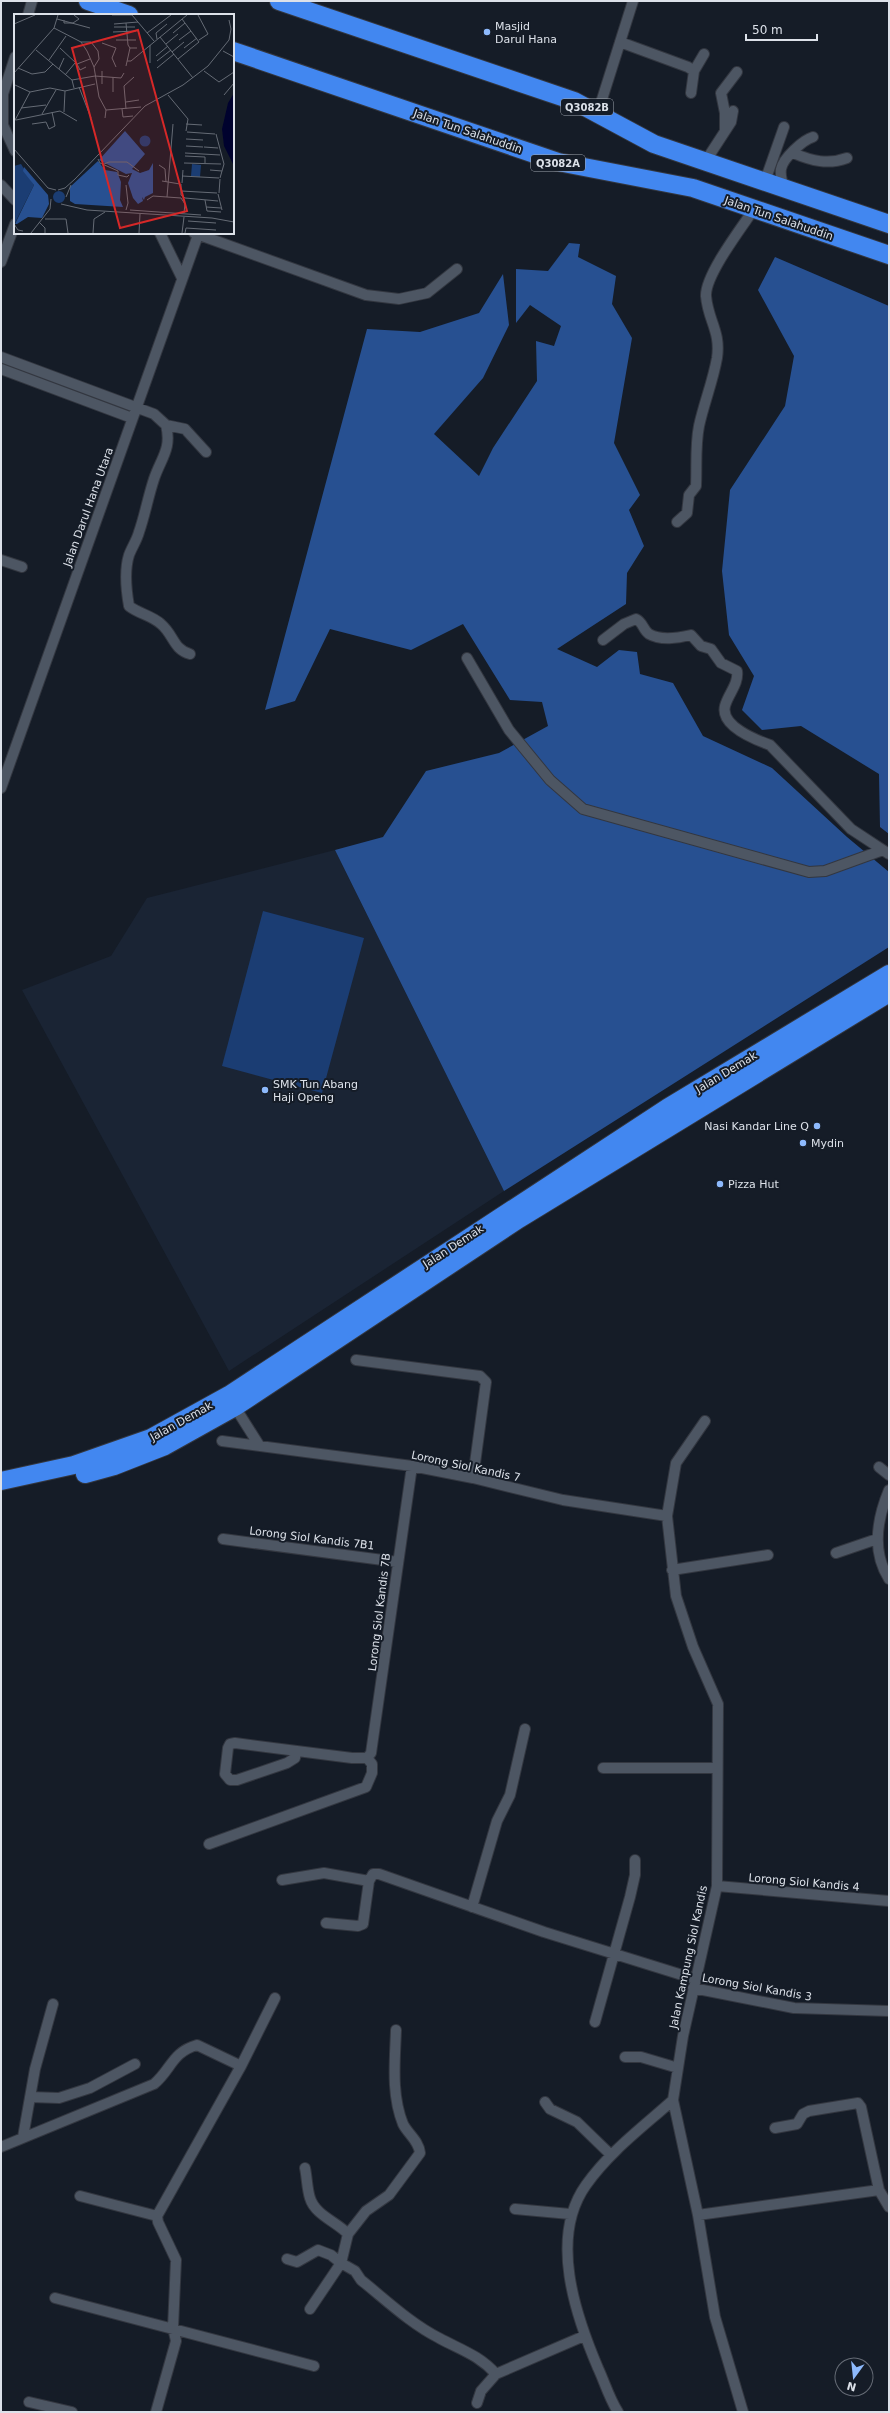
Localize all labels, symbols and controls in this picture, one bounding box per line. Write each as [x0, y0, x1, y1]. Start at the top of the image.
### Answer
inset map [14, 14, 234, 234]
scale bar [746, 16, 817, 42]
place label: Masjid Darul Hana [495, 20, 557, 46]
text: 50 m [752, 23, 783, 37]
marker: Masjid Darul Hana [482, 27, 492, 37]
road number: Q3082B [561, 99, 613, 115]
street label: Jalan Tun Salahuddin [411, 106, 524, 156]
road number: Q3082A [531, 155, 585, 171]
street label: Jalan Tun Salahuddin [722, 193, 835, 243]
street label: Jalan Darul Hana Utara [60, 446, 116, 570]
street label: Jalan Demak [692, 1049, 760, 1096]
place label: SMK Tun Abang Haji Openg [273, 1078, 358, 1104]
marker: SMK Tun Abang Haji Openg [260, 1085, 270, 1095]
place label: Nasi Kandar Line Q [704, 1120, 809, 1133]
marker: Nasi Kandar Line Q [812, 1121, 822, 1131]
place label: Mydin [811, 1137, 844, 1150]
marker: Mydin [798, 1138, 808, 1148]
place label: Pizza Hut [728, 1178, 779, 1191]
marker: Pizza Hut [715, 1179, 725, 1189]
street label: Jalan Demak [420, 1222, 486, 1271]
street label: Jalan Demak [147, 1399, 215, 1444]
street label: Lorong Siol Kandis 7 [410, 1449, 522, 1484]
street label: Lorong Siol Kandis 7B1 [249, 1524, 375, 1553]
street label: Lorong Siol Kandis 7B [366, 1552, 393, 1672]
street label: Lorong Siol Kandis 4 [748, 1871, 860, 1894]
street label: Jalan Kampung Siol Kandis [667, 1884, 710, 2031]
street label: Lorong Siol Kandis 3 [701, 1971, 813, 2004]
north arrow [834, 2357, 874, 2397]
text: N [845, 2379, 858, 2394]

